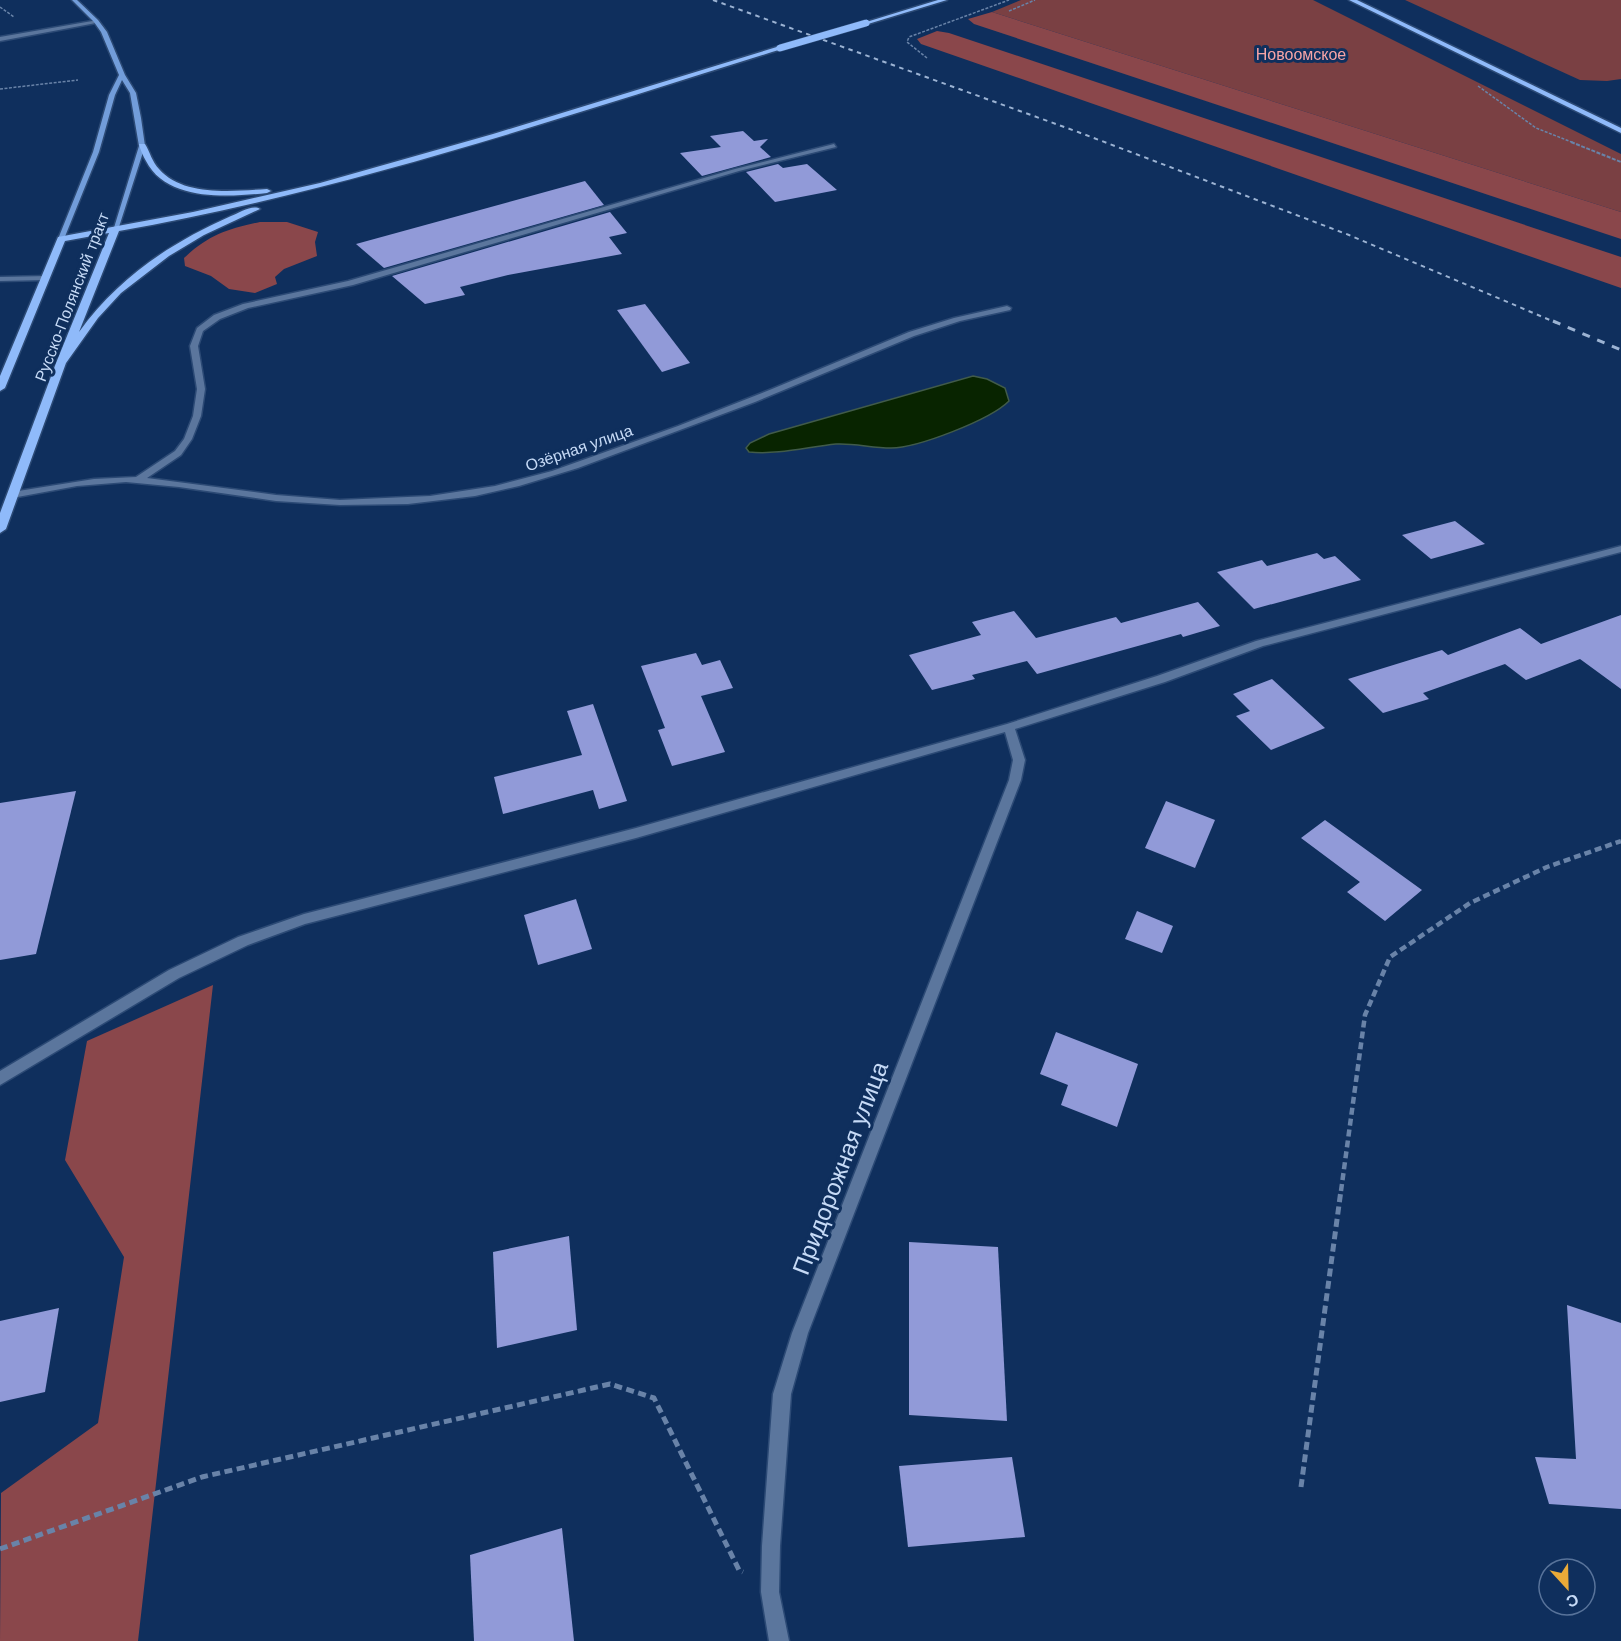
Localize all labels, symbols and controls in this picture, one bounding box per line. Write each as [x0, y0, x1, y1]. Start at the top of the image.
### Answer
park label: Новоомское [1256, 46, 1346, 63]
street label: Русско-Полянский тракт [32, 209, 112, 384]
street label: Озёрная улица [523, 422, 635, 474]
street label: Придорожная улица [787, 1057, 893, 1278]
north arrow [1537, 1557, 1597, 1617]
text: С [1563, 1590, 1581, 1611]

